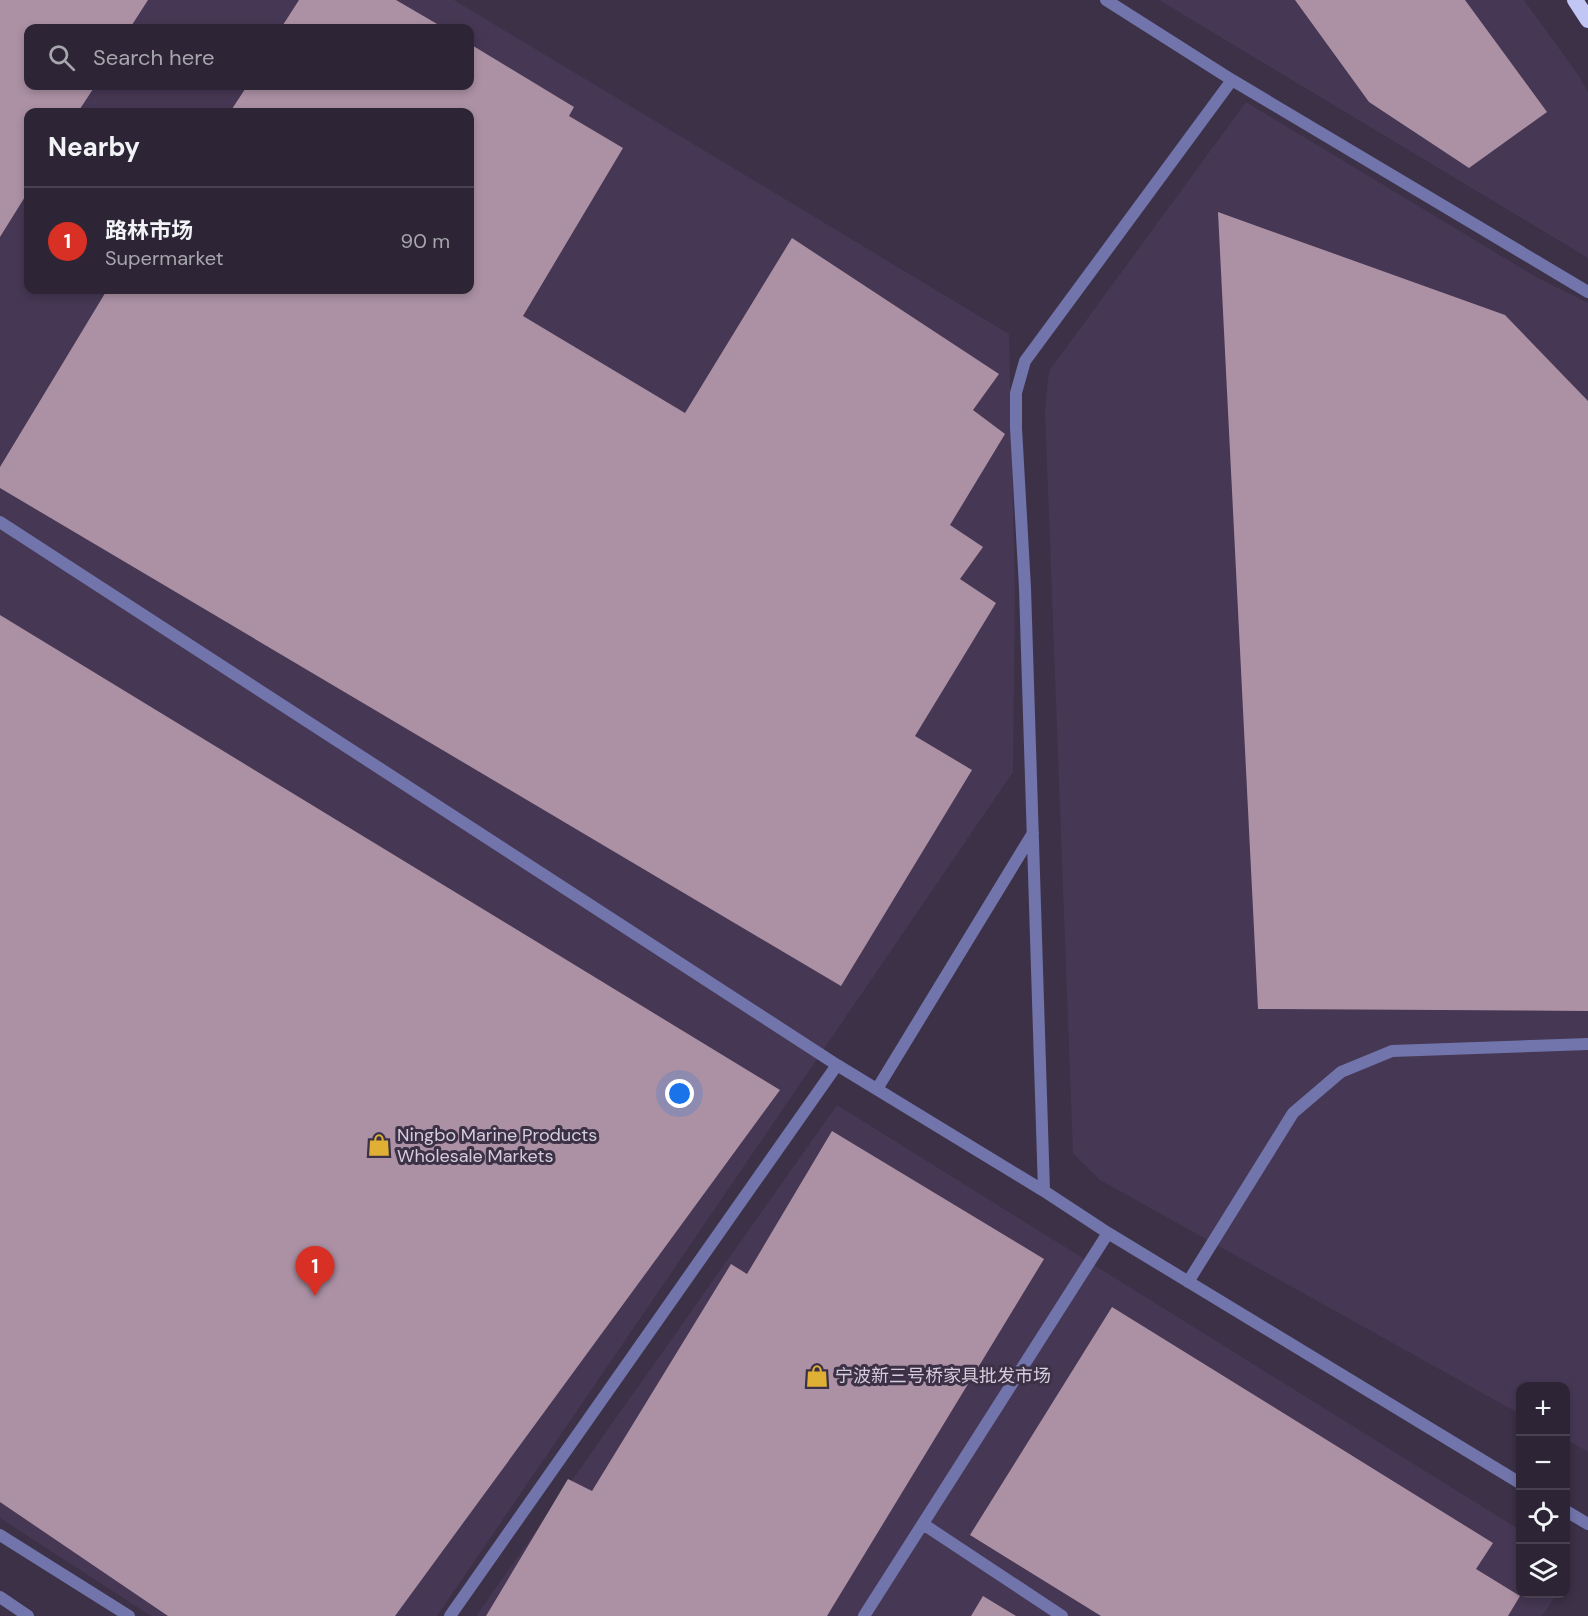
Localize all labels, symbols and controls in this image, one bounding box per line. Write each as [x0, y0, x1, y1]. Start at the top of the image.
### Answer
search box [24, 24, 474, 90]
icon: search [45, 41, 78, 74]
text: Search here [93, 43, 214, 72]
text: Nearby [48, 130, 140, 164]
text: 路林市场 [105, 216, 193, 245]
text: 1 [64, 228, 71, 254]
text: 90 m [401, 228, 450, 254]
text: Supermarket [105, 245, 224, 271]
your location [665, 1079, 694, 1108]
place label: Ningbo Marine Products Wholesale Markets [397, 1123, 597, 1168]
shop icon: Ningbo Marine Products Wholesale Markets [366, 1132, 392, 1158]
pin: 1 [296, 1246, 334, 1296]
shop icon: 宁波新三号桥家具批发市场 [804, 1363, 830, 1389]
place label: 宁波新三号桥家具批发市场 [835, 1364, 1051, 1388]
map controls [1516, 1382, 1570, 1598]
button: + [1516, 1382, 1570, 1436]
button: − [1516, 1436, 1570, 1490]
button: locate [1516, 1490, 1570, 1544]
button: layers [1516, 1544, 1570, 1598]

